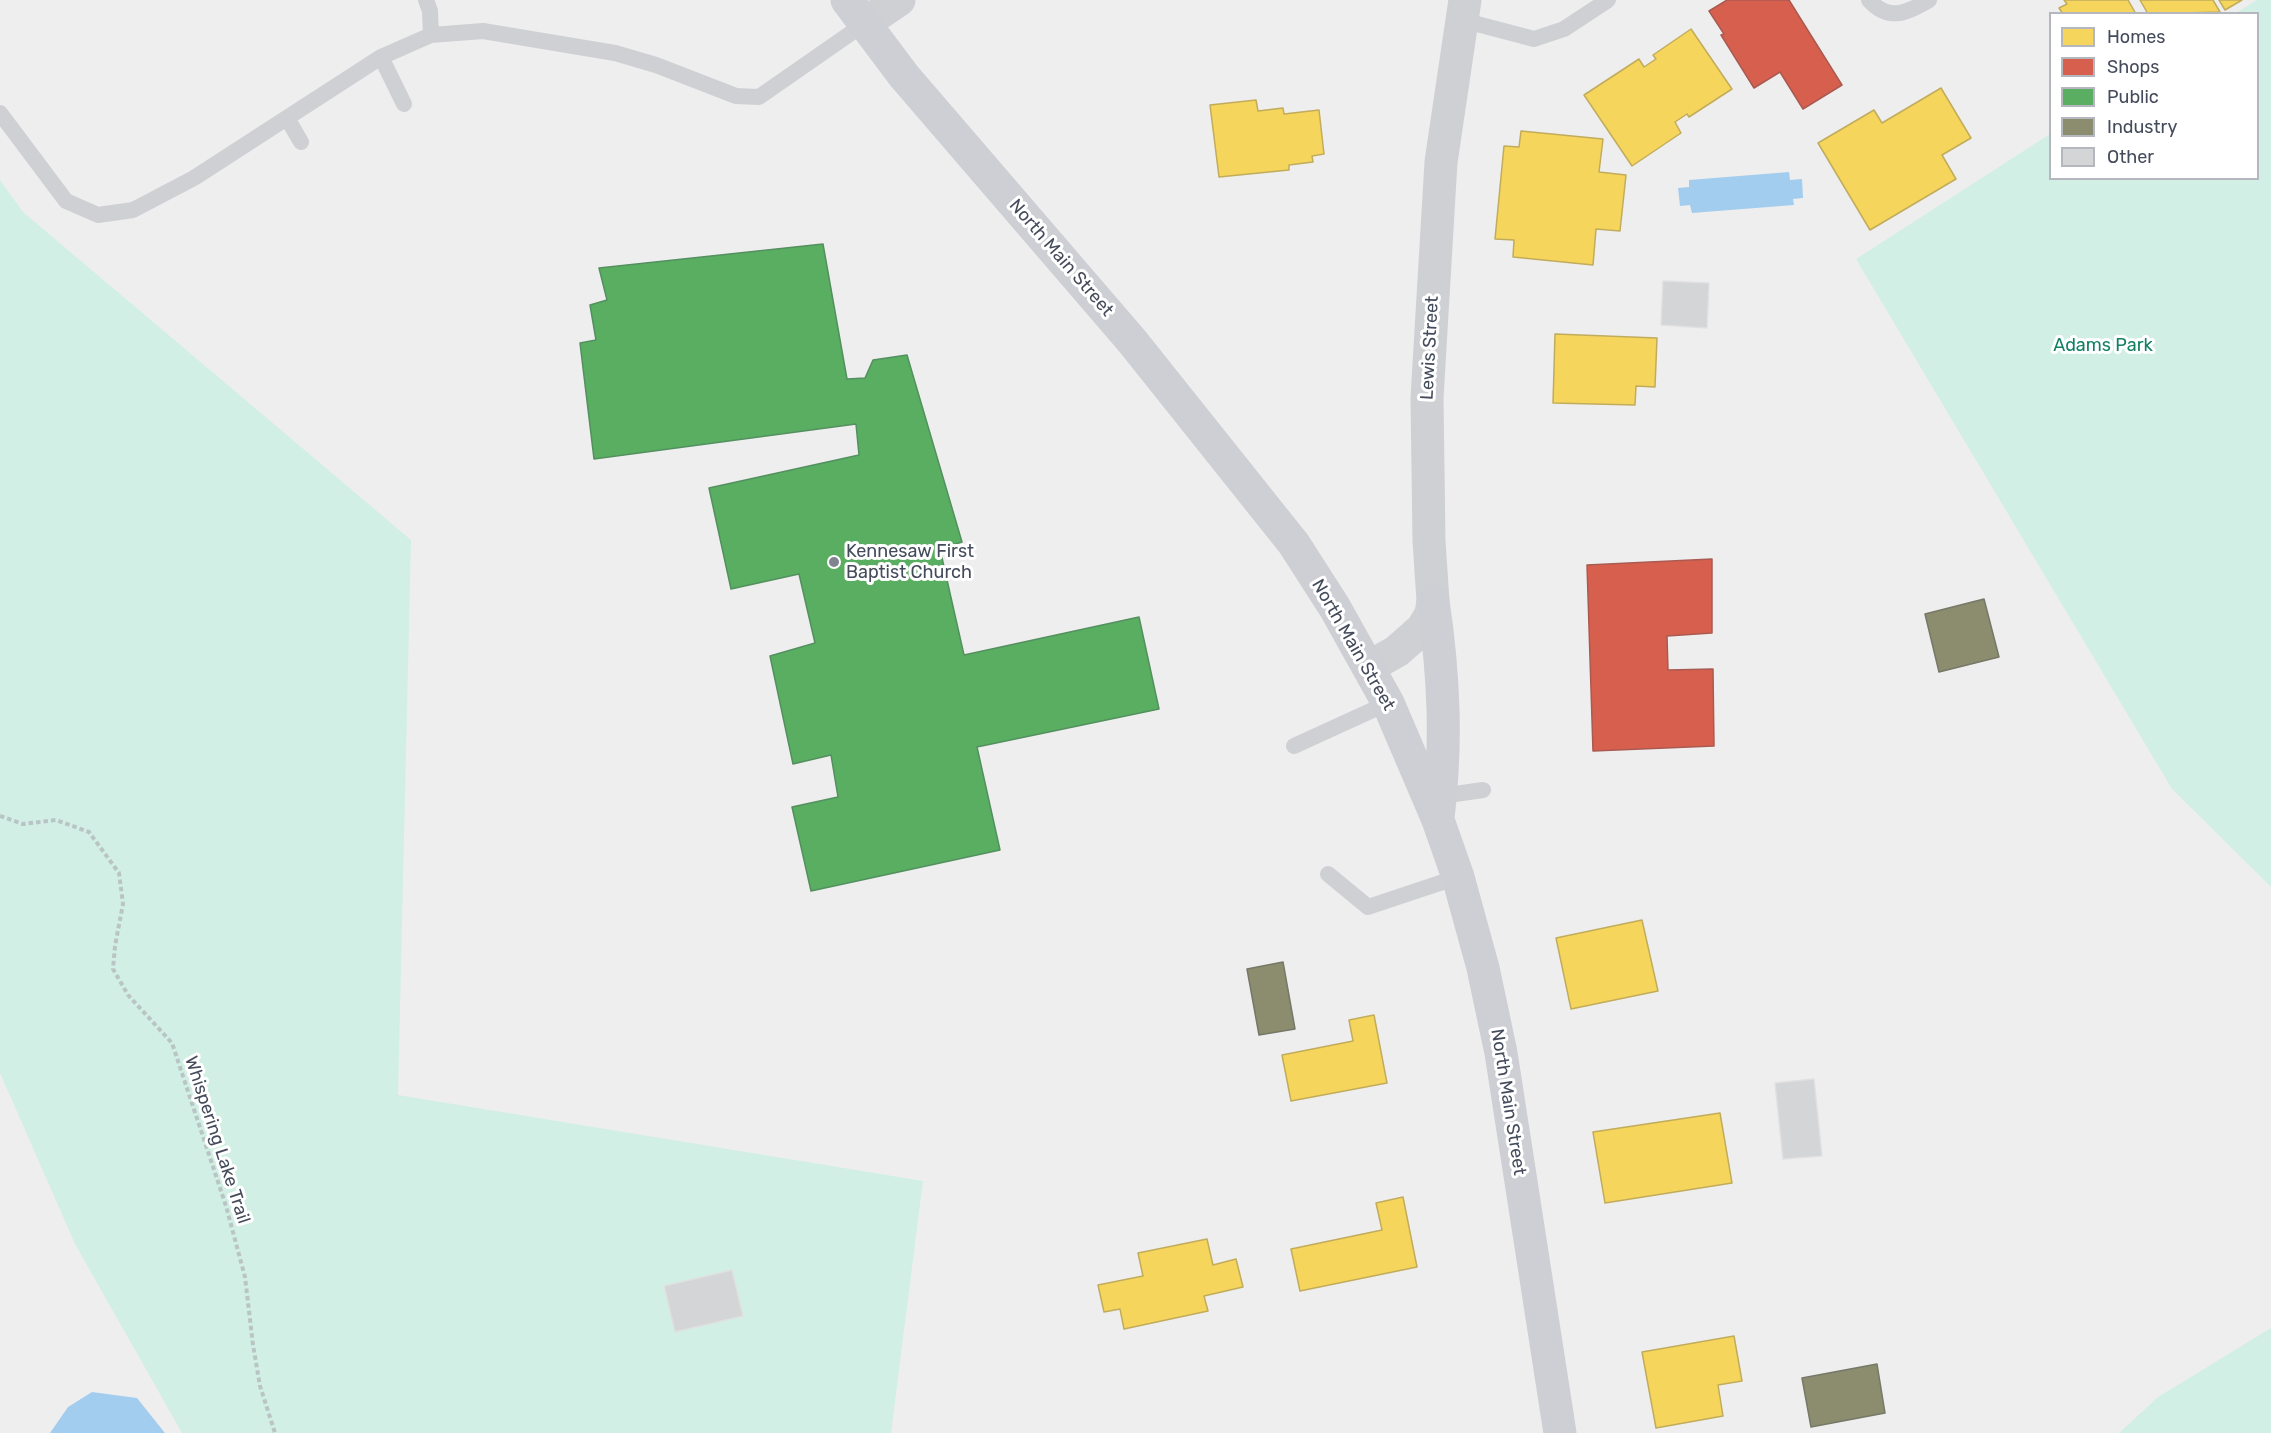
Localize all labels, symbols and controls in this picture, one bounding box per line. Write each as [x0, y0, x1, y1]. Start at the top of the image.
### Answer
legend [2049, 12, 2259, 180]
text: Homes [2107, 26, 2165, 48]
text: Shops [2107, 56, 2159, 78]
text: Public [2107, 86, 2159, 108]
text: Industry [2107, 116, 2177, 138]
text: Other [2107, 146, 2154, 168]
street label: North Main Street [1004, 195, 1118, 321]
street label: Lewis Street [1416, 295, 1444, 401]
park label: Adams Park [2053, 335, 2153, 357]
place label: Kennesaw First Baptist Church [846, 541, 974, 584]
marker: Kennesaw First Baptist Church [827, 555, 841, 569]
street label: North Main Street [1307, 576, 1399, 714]
street label: North Main Street [1486, 1027, 1530, 1177]
street label: Whispering Lake Trail [180, 1054, 254, 1226]

